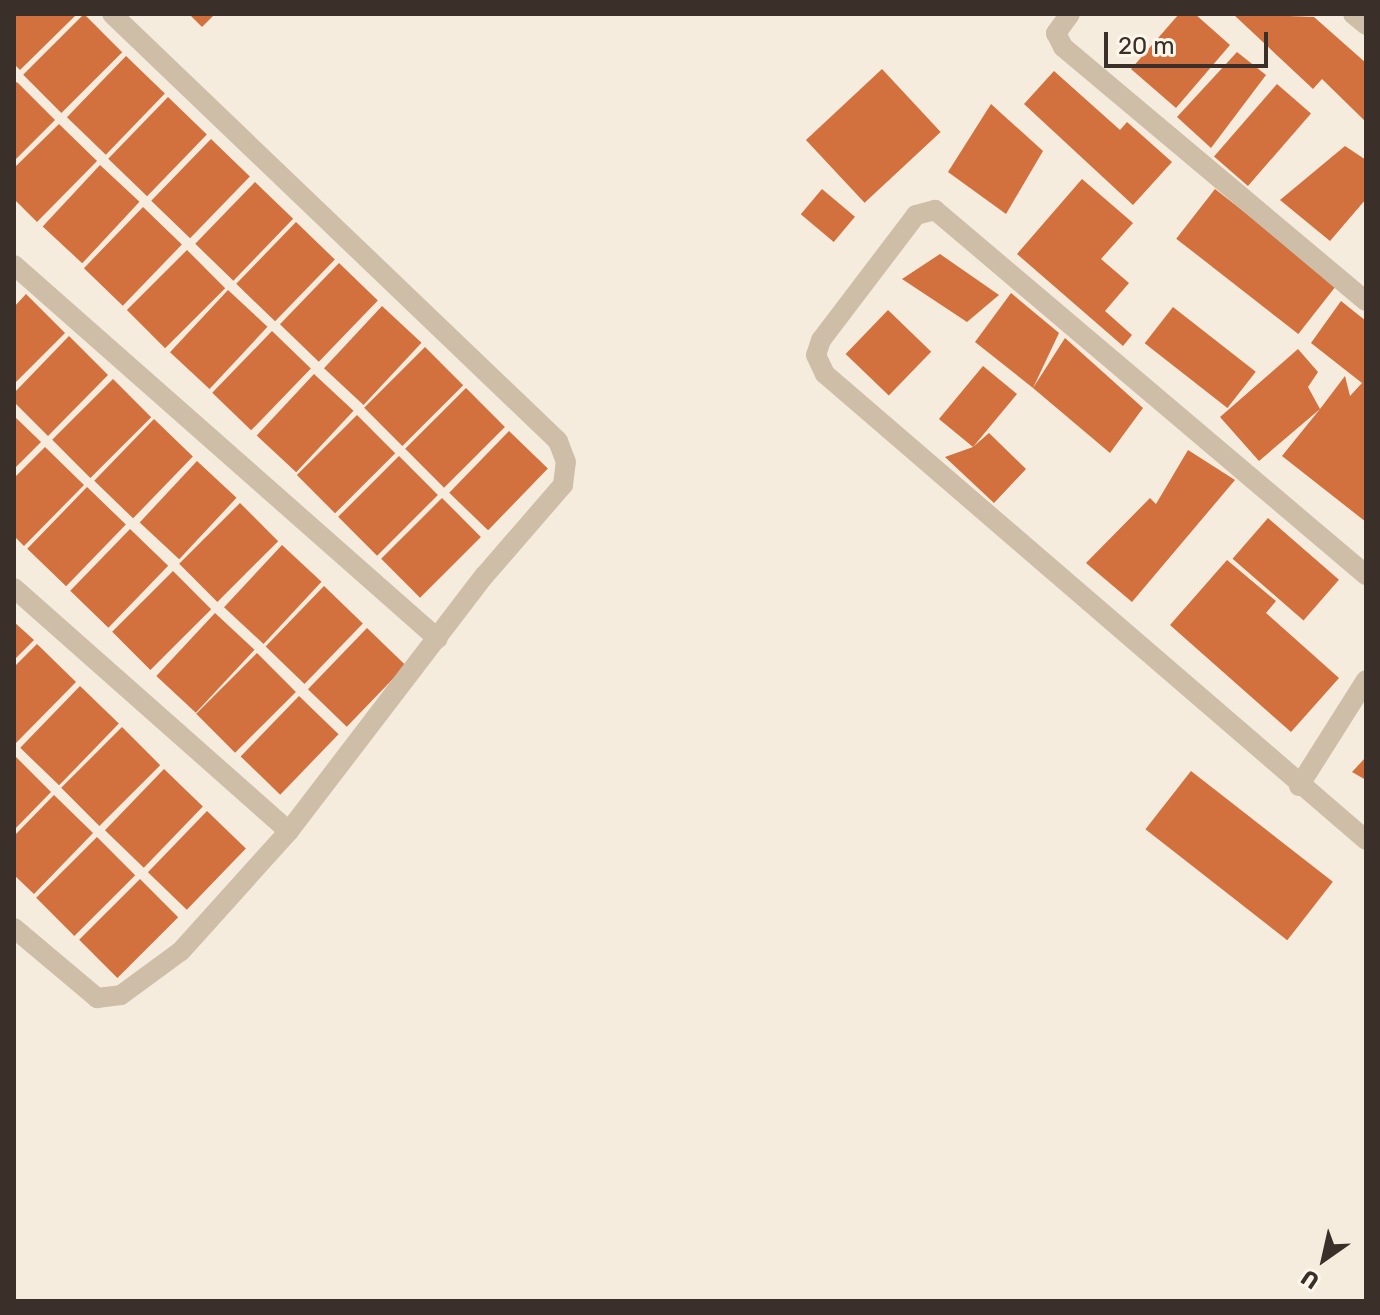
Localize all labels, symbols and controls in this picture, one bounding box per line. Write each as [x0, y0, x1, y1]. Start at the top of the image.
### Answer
scale bar [1108, 16, 1272, 66]
text: 20 m [1118, 32, 1175, 60]
north arrow [1284, 1219, 1364, 1299]
text: U [1296, 1264, 1324, 1295]

